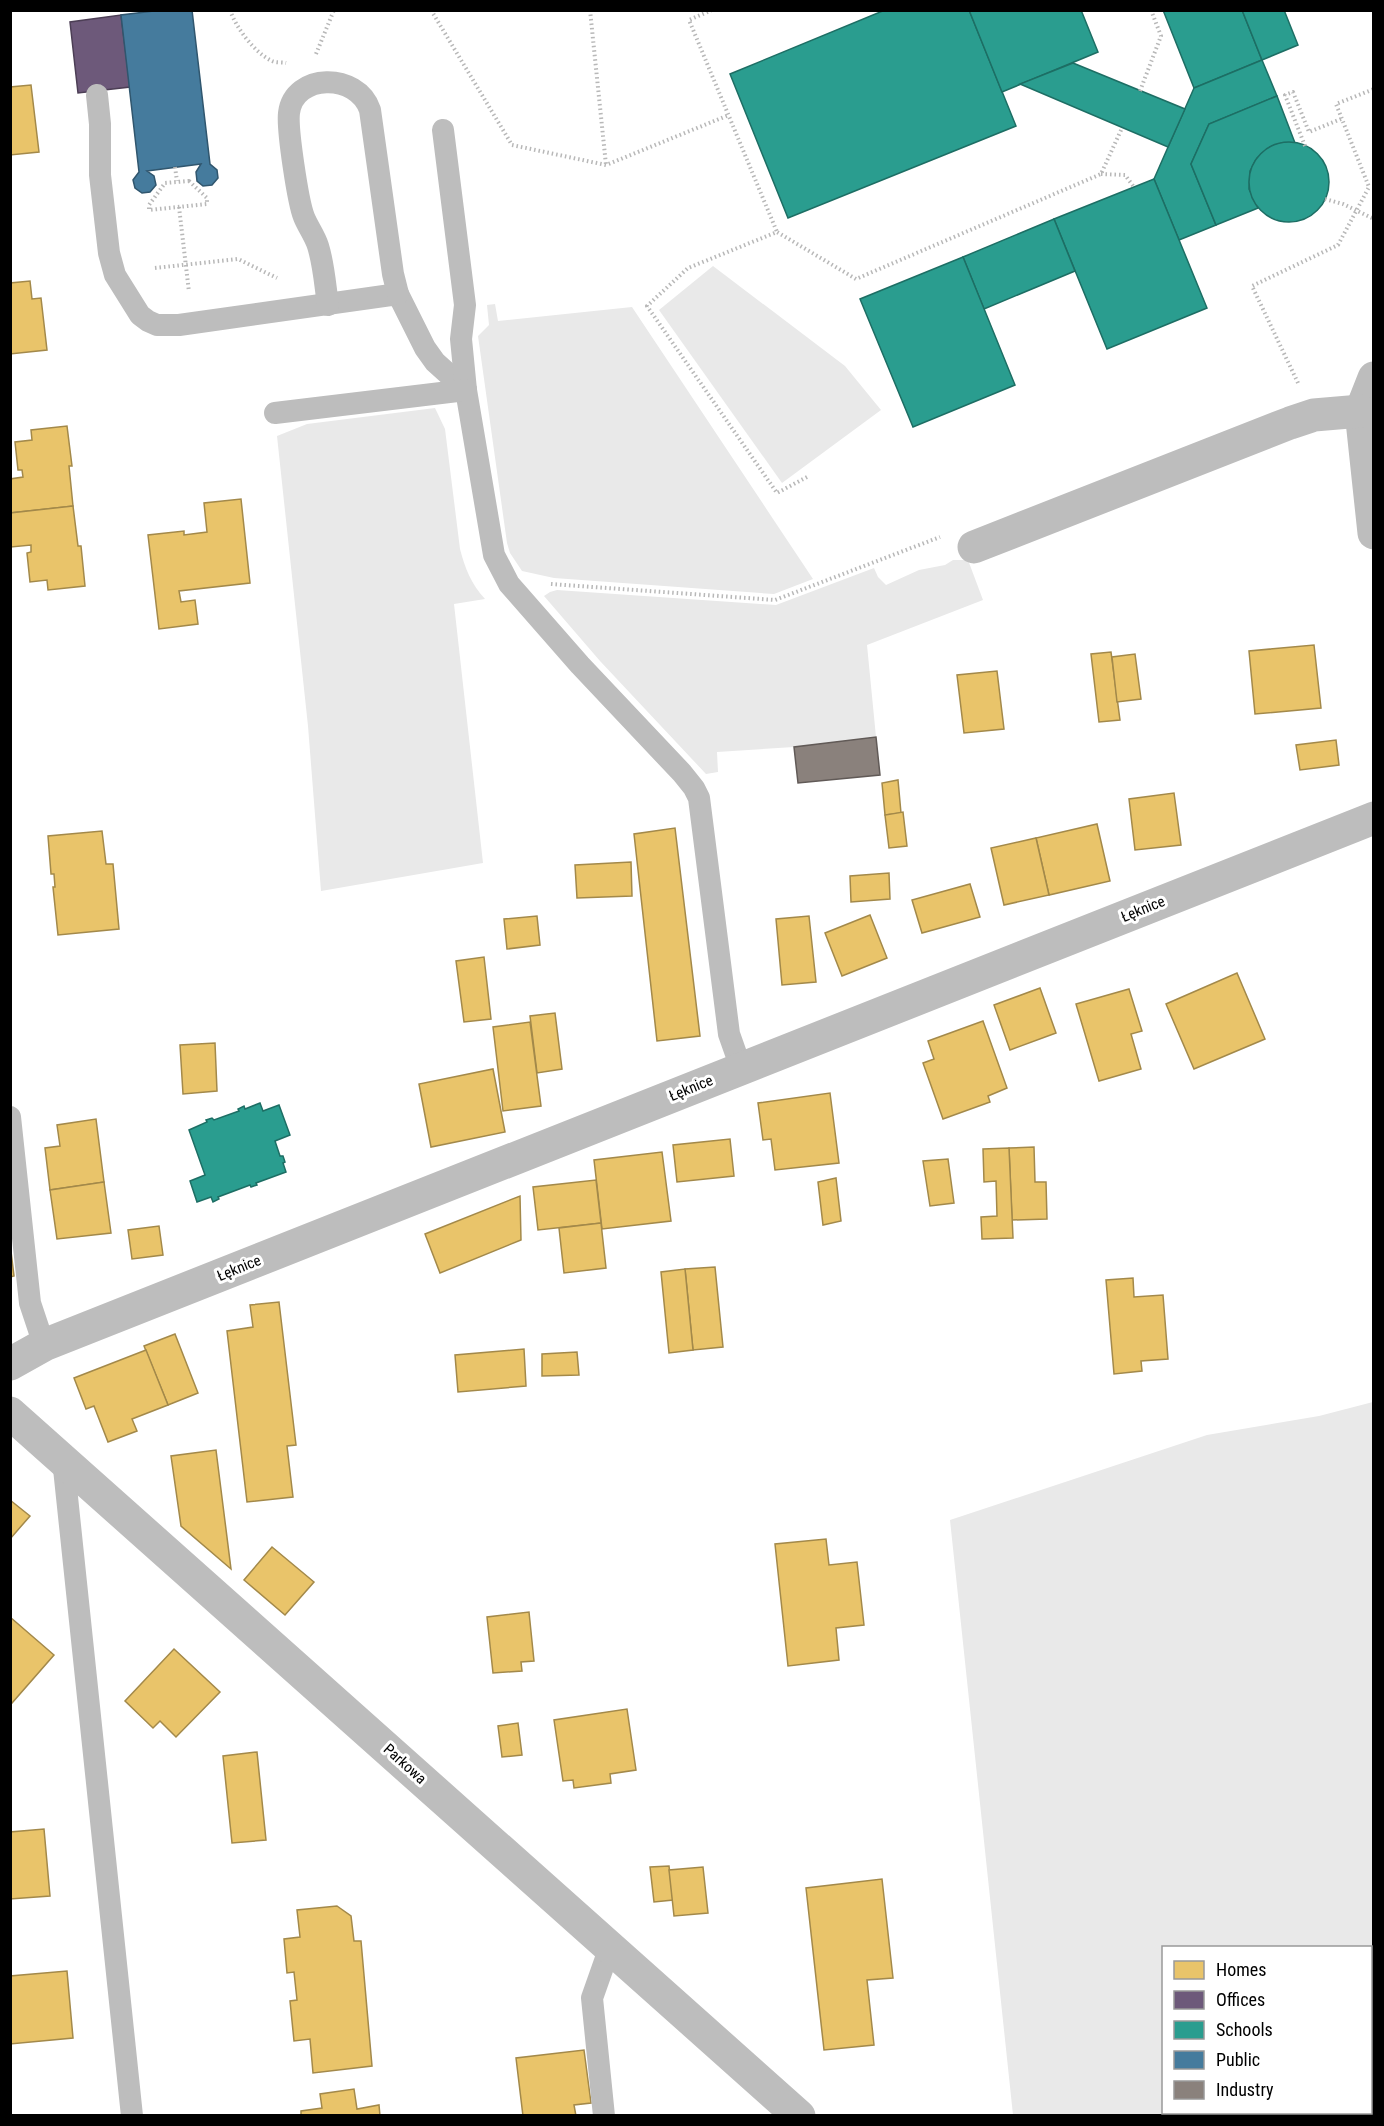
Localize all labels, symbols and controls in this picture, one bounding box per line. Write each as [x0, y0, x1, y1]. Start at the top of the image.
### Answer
street label: Łęknice [1118, 892, 1168, 926]
street label: Łęknice [666, 1071, 716, 1105]
street label: Łęknice [214, 1251, 264, 1285]
street label: Parkowa [380, 1740, 430, 1788]
legend [1162, 1946, 1372, 2114]
text: Homes [1216, 1959, 1266, 1980]
text: Offices [1216, 1989, 1265, 2010]
text: Schools [1216, 2019, 1273, 2040]
text: Public [1216, 2049, 1260, 2070]
text: Industry [1216, 2079, 1274, 2100]

